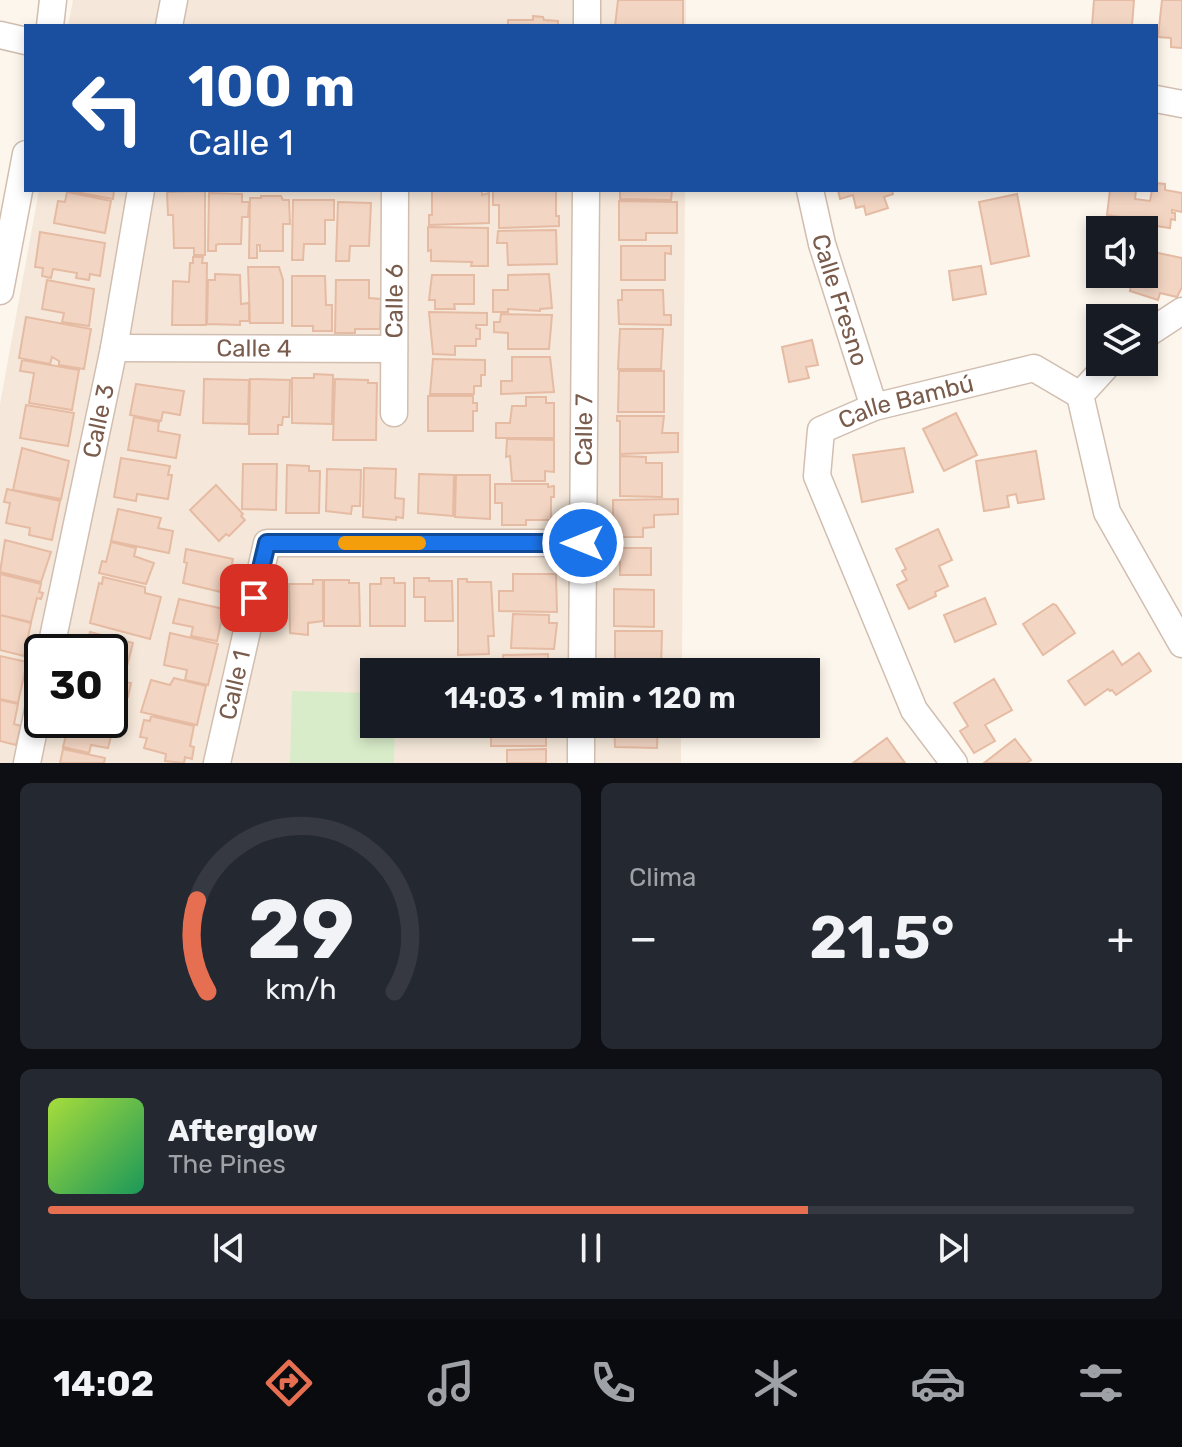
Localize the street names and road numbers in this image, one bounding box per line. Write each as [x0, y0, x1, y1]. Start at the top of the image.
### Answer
street label: Calle Fresno [806, 231, 874, 369]
street label: Calle 6 [380, 264, 409, 338]
street label: Calle 4 [216, 334, 292, 363]
street label: Calle Bambú [834, 369, 977, 435]
street label: Calle 3 [77, 382, 120, 460]
street label: Calle 7 [570, 394, 598, 466]
street label: Calle 1 [213, 647, 256, 722]

